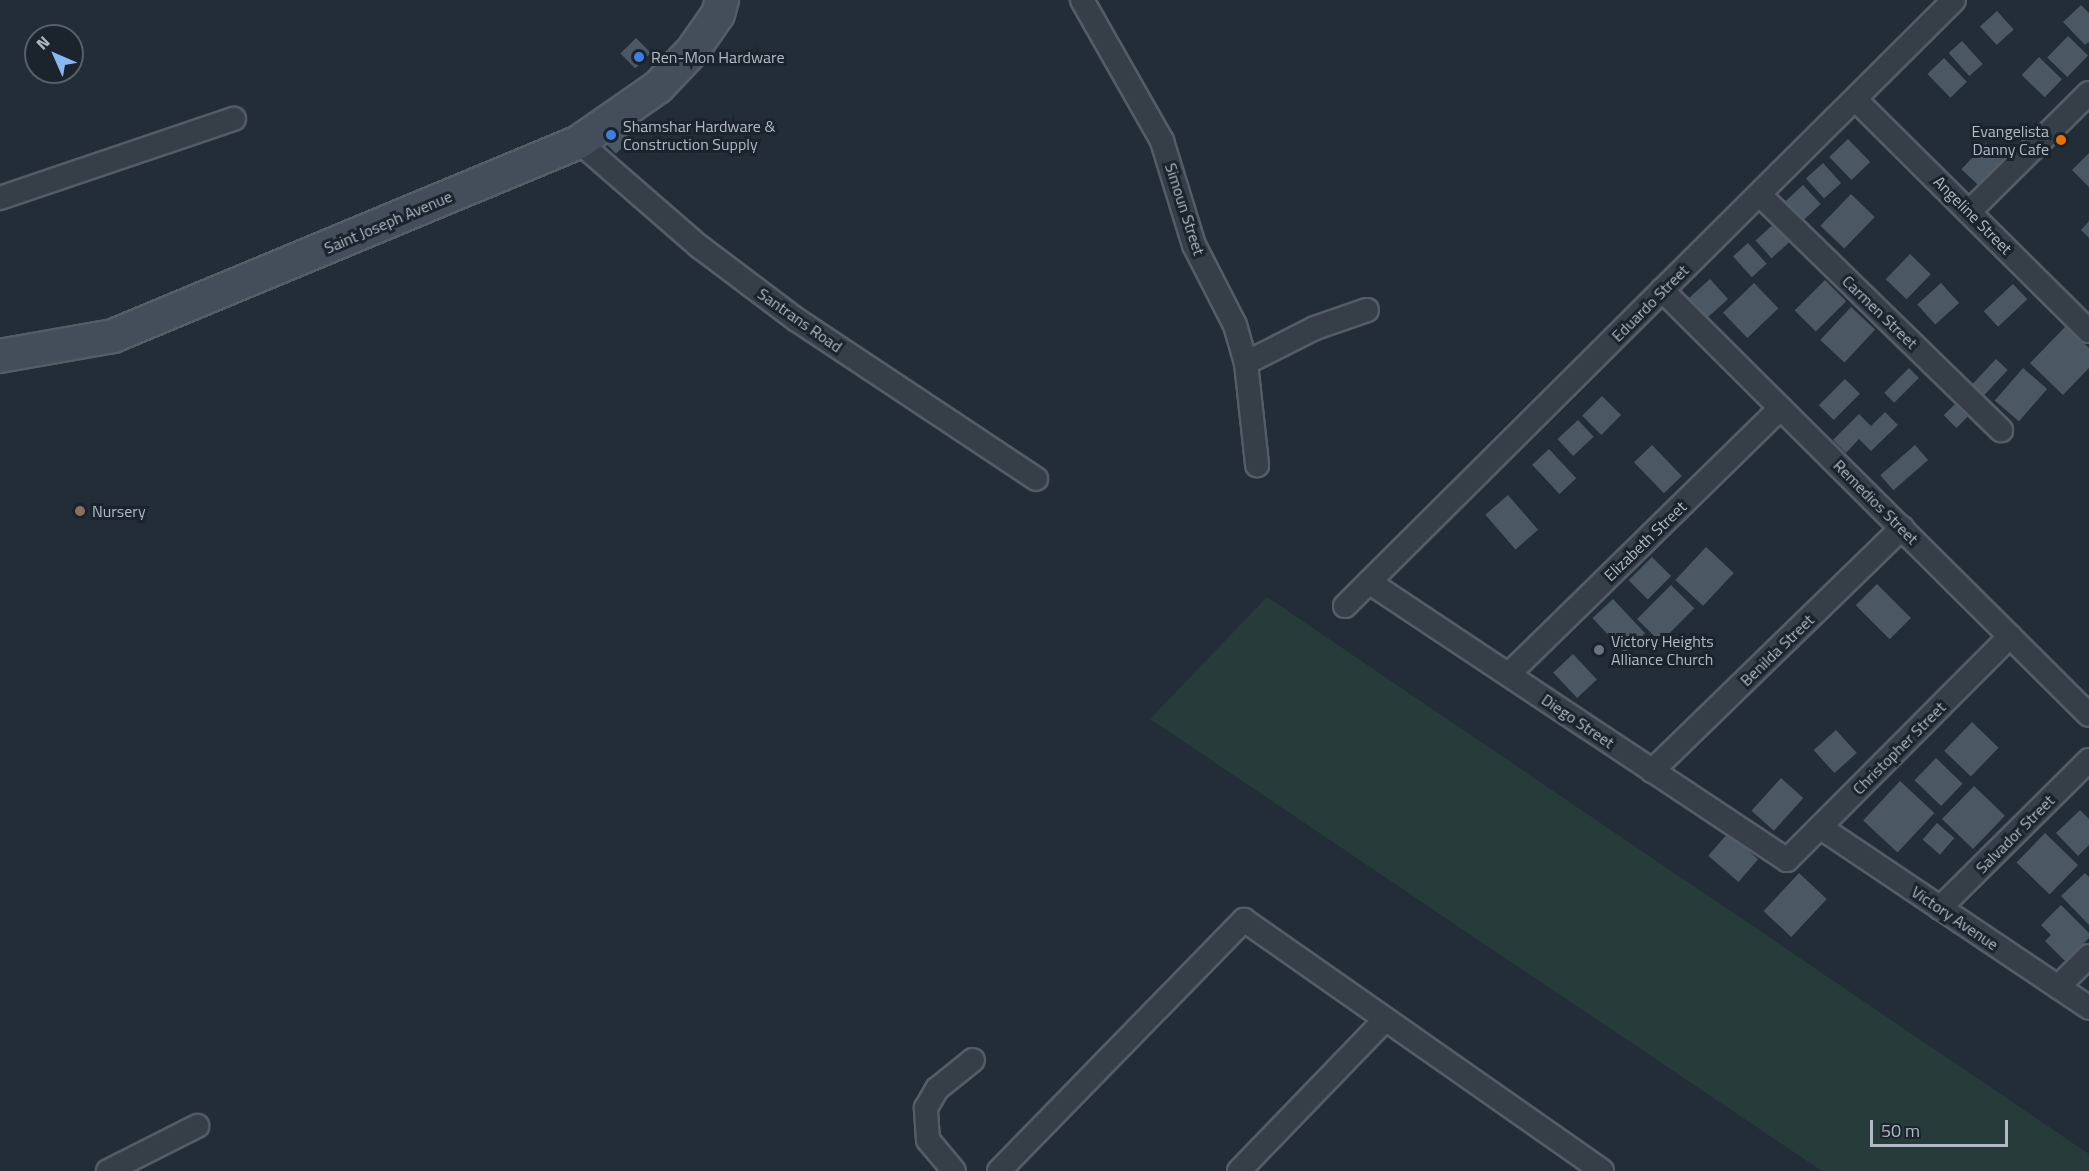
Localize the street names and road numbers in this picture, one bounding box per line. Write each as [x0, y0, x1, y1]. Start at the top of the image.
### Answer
street label: Simoun Street [1161, 160, 1209, 258]
street label: Angeline Street [1930, 172, 2016, 258]
street label: Saint Joseph Avenue [321, 186, 455, 258]
street label: Eduardo Street [1608, 261, 1692, 345]
street label: Carmen Street [1838, 271, 1922, 353]
street label: Santrans Road [754, 284, 846, 356]
street label: Remedios Street [1830, 456, 1922, 548]
street label: Elizabeth Street [1600, 497, 1690, 585]
street label: Benilda Street [1736, 610, 1818, 690]
street label: Diego Street [1538, 690, 1618, 752]
street label: Christopher Street [1849, 698, 1949, 798]
street label: Salvador Street [1972, 791, 2058, 877]
street label: Victory Avenue [1908, 882, 2002, 954]

